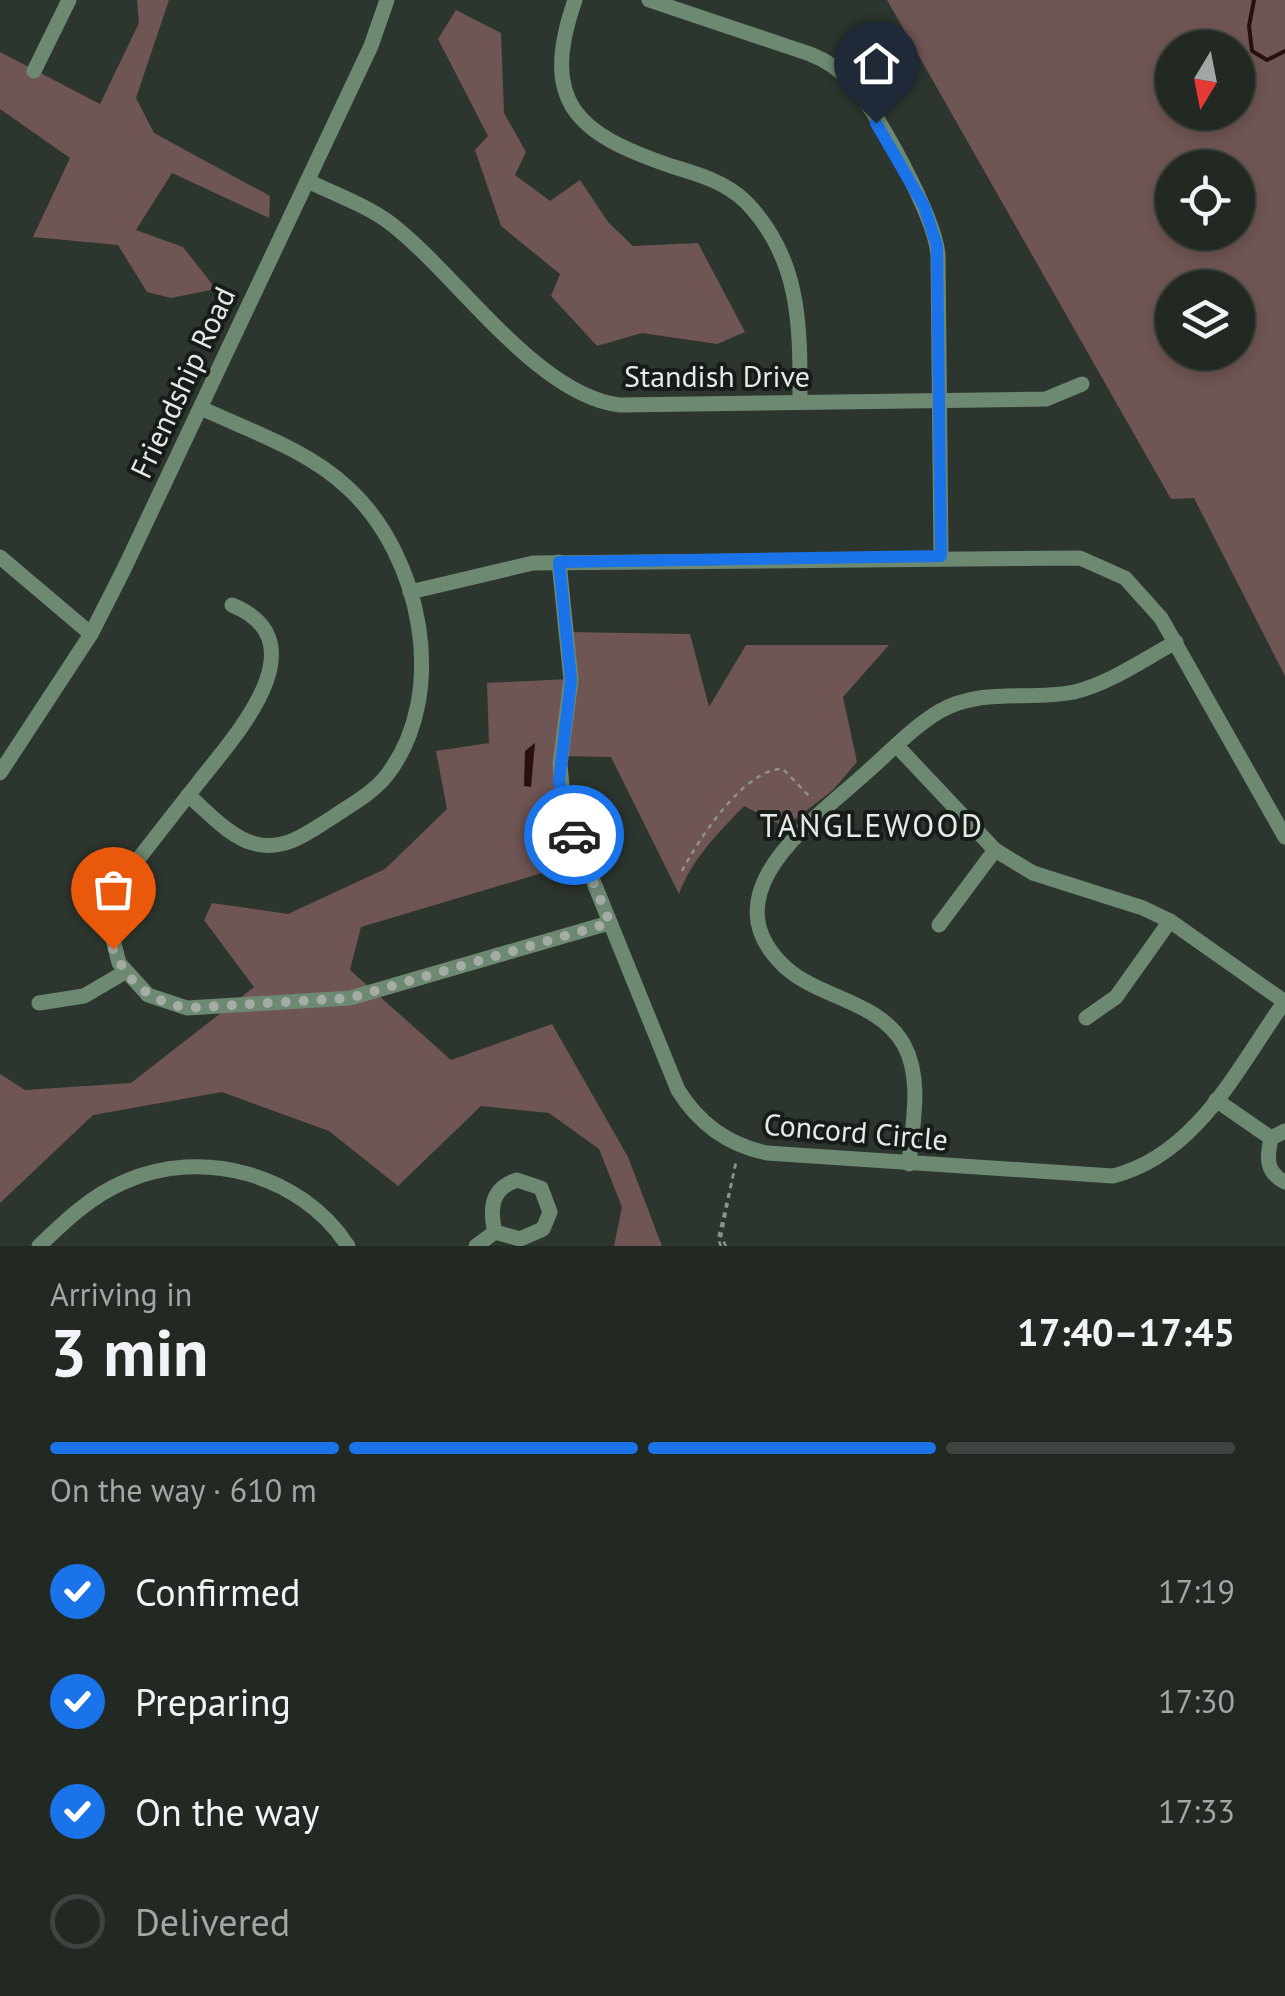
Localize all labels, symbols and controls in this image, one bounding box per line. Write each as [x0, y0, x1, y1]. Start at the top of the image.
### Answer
pin [834, 21, 919, 124]
north arrow [1155, 30, 1255, 130]
map controls [1155, 30, 1255, 370]
icon: home [849, 36, 904, 91]
button: locate [1155, 150, 1255, 250]
button: layers [1155, 270, 1255, 370]
street label: Friendship Road [121, 280, 243, 484]
street label: Standish Drive [624, 356, 810, 395]
courier [524, 785, 624, 885]
district label: TANGLEWOOD [760, 804, 984, 846]
icon: car [547, 808, 602, 863]
pin [71, 847, 156, 950]
icon: bag [86, 862, 141, 917]
street label: Concord Circle [762, 1104, 950, 1158]
text: Arriving in [50, 1273, 192, 1315]
text: 17:40–17:45 [1017, 1307, 1235, 1356]
text: 3 min [50, 1310, 209, 1394]
text: On the way · 610 m [50, 1469, 317, 1511]
icon: check [50, 1564, 105, 1619]
text: Confirmed [135, 1567, 301, 1616]
text: 17:19 [1158, 1570, 1235, 1612]
icon: check [50, 1674, 105, 1729]
text: Preparing [135, 1677, 291, 1726]
text: 17:30 [1158, 1680, 1235, 1722]
icon: check [50, 1784, 105, 1839]
text: On the way [135, 1787, 320, 1836]
text: 17:33 [1158, 1790, 1235, 1832]
text: Delivered [135, 1897, 290, 1946]

